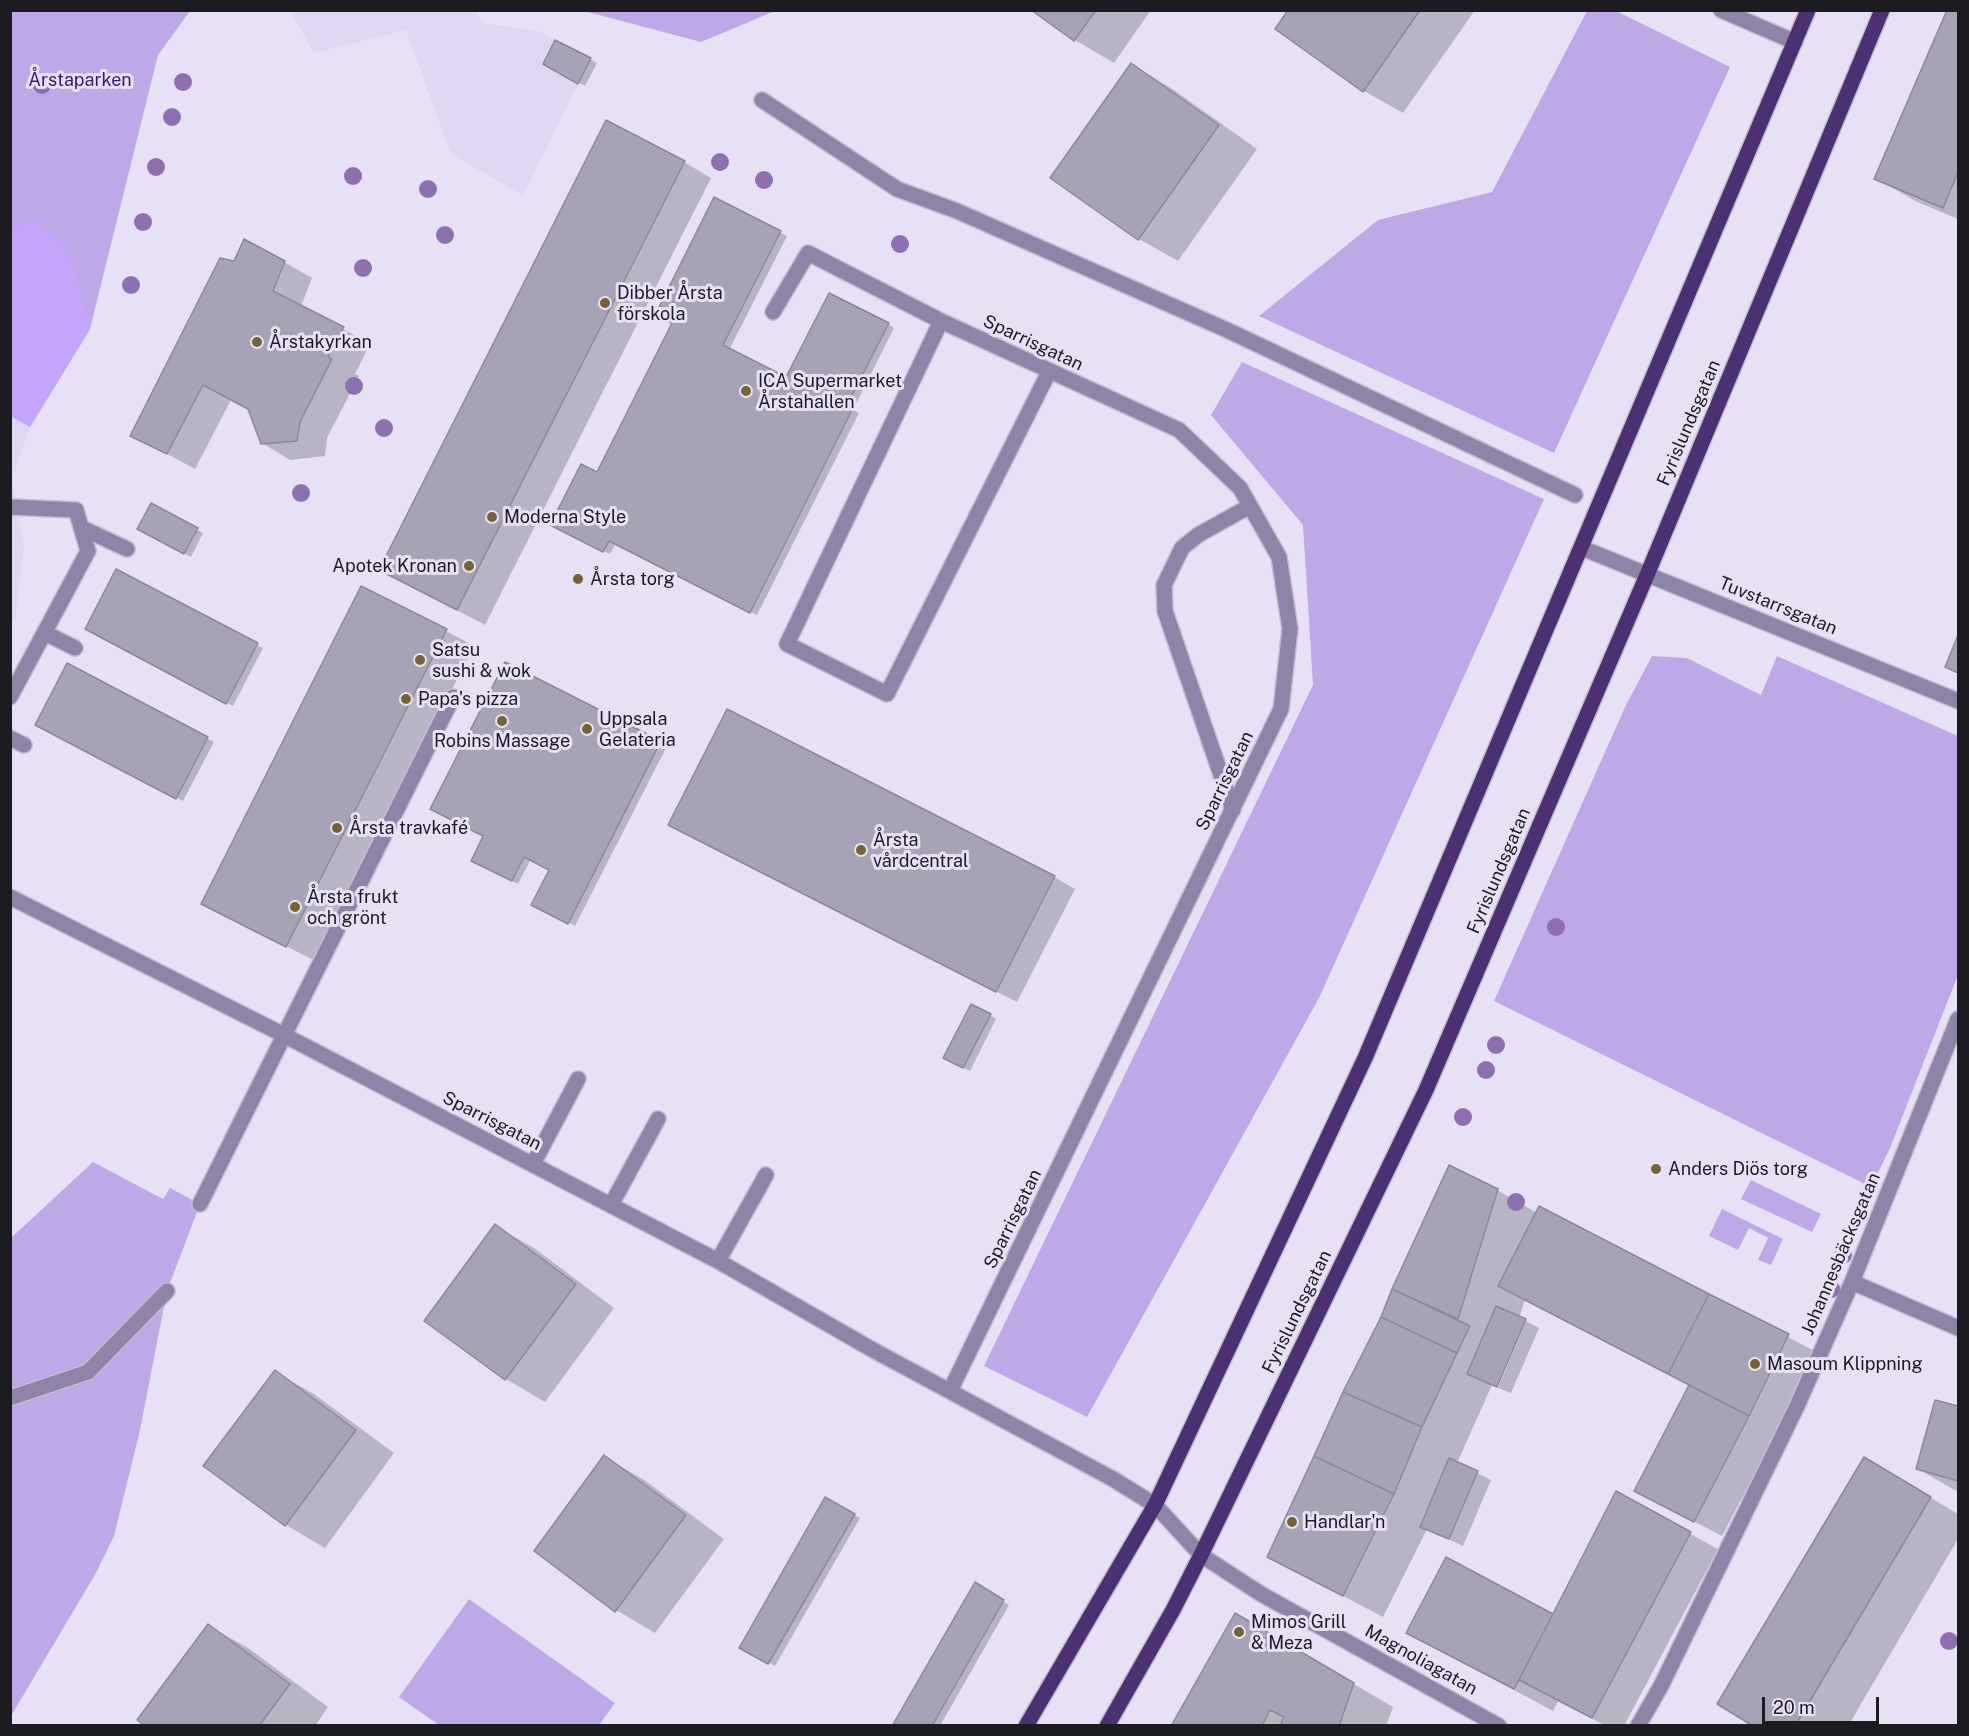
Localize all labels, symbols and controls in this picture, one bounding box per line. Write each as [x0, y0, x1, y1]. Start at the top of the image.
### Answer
park label: Årstaparken [28, 69, 132, 91]
place label: Dibber Årsta förskola [617, 282, 723, 324]
marker: Dibber Årsta förskola [598, 296, 612, 310]
street label: Sparrisgatan [979, 310, 1087, 376]
place label: Årstakyrkan [269, 331, 372, 353]
marker: Årstakyrkan [250, 335, 264, 349]
street label: Fyrislundsgatan [1653, 357, 1725, 489]
place label: ICA Supermarket Årstahallen [758, 370, 902, 412]
marker: ICA Supermarket Årstahallen [739, 384, 753, 398]
place label: Moderna Style [504, 506, 626, 528]
marker: Moderna Style [485, 510, 499, 524]
place label: Apotek Kronan [332, 555, 457, 577]
marker: Apotek Kronan [462, 559, 476, 573]
place label: Årsta torg [590, 568, 675, 590]
marker: Årsta torg [571, 572, 585, 586]
street label: Tuvstarrsgatan [1716, 572, 1840, 640]
place label: Satsu sushi & wok [432, 639, 531, 682]
marker: Satsu sushi & wok [413, 653, 427, 667]
place label: Papa's pizza [418, 688, 518, 710]
marker: Papa's pizza [399, 692, 413, 706]
place label: Uppsala Gelateria [599, 708, 676, 750]
marker: Robins Massage [495, 714, 509, 728]
marker: Uppsala Gelateria [580, 722, 594, 736]
street label: Sparrisgatan [1192, 728, 1258, 834]
place label: Robins Massage [434, 730, 570, 752]
street label: Fyrislundsgatan [1463, 805, 1535, 937]
place label: Årsta travkafé [349, 817, 468, 839]
marker: Årsta travkafé [330, 821, 344, 835]
place label: Årsta vårdcentral [873, 829, 968, 872]
marker: Årsta vårdcentral [854, 843, 868, 857]
place label: Årsta frukt och grönt [307, 886, 399, 928]
marker: Årsta frukt och grönt [288, 900, 302, 914]
street label: Sparrisgatan [439, 1087, 545, 1155]
place label: Anders Diös torg [1668, 1158, 1808, 1180]
marker: Anders Diös torg [1649, 1162, 1663, 1176]
street label: Sparrisgatan [980, 1166, 1046, 1272]
street label: Johannesbäcksgatan [1797, 1169, 1885, 1339]
street label: Fyrislundsgatan [1258, 1247, 1336, 1377]
place label: Masoum Klippning [1767, 1353, 1923, 1375]
marker: Masoum Klippning [1748, 1357, 1762, 1371]
place label: Handlar'n [1304, 1511, 1385, 1533]
marker: Handlar'n [1285, 1515, 1299, 1529]
place label: Mimos Grill & Meza [1251, 1611, 1346, 1654]
street label: Magnoliagatan [1361, 1620, 1481, 1700]
marker: Mimos Grill & Meza [1232, 1625, 1246, 1639]
scale bar [1765, 1685, 1882, 1723]
text: 20 m [1773, 1697, 1815, 1718]

